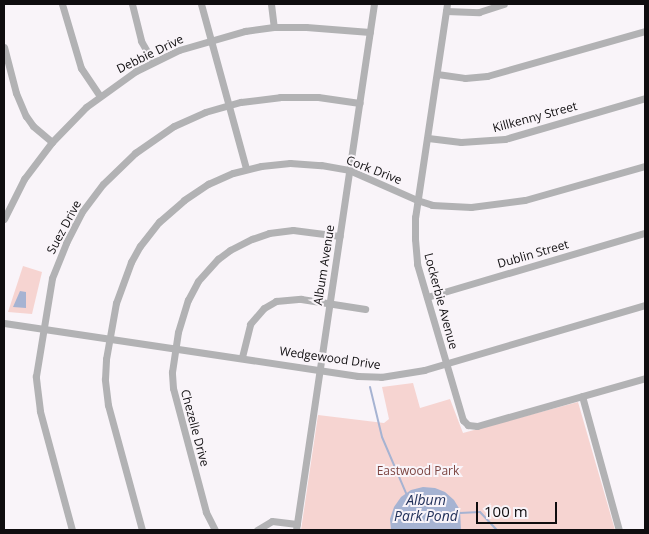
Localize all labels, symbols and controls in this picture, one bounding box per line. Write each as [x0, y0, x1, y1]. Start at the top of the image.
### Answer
street label: Debbie Drive [114, 32, 186, 76]
street label: Killkenny Street [491, 99, 579, 135]
street label: Cork Drive [344, 153, 404, 187]
street label: Suez Drive [44, 198, 84, 256]
street label: Album Avenue [311, 224, 337, 306]
street label: Dublin Street [496, 237, 570, 271]
street label: Lockerbie Avenue [421, 251, 461, 351]
street label: Wedgewood Drive [279, 344, 381, 372]
street label: Chezelle Drive [178, 388, 212, 468]
park label: Eastwood Park [377, 464, 459, 478]
water label: Album Park Pond [394, 492, 458, 524]
scale bar [479, 492, 560, 524]
text: 100 m [484, 501, 528, 521]

